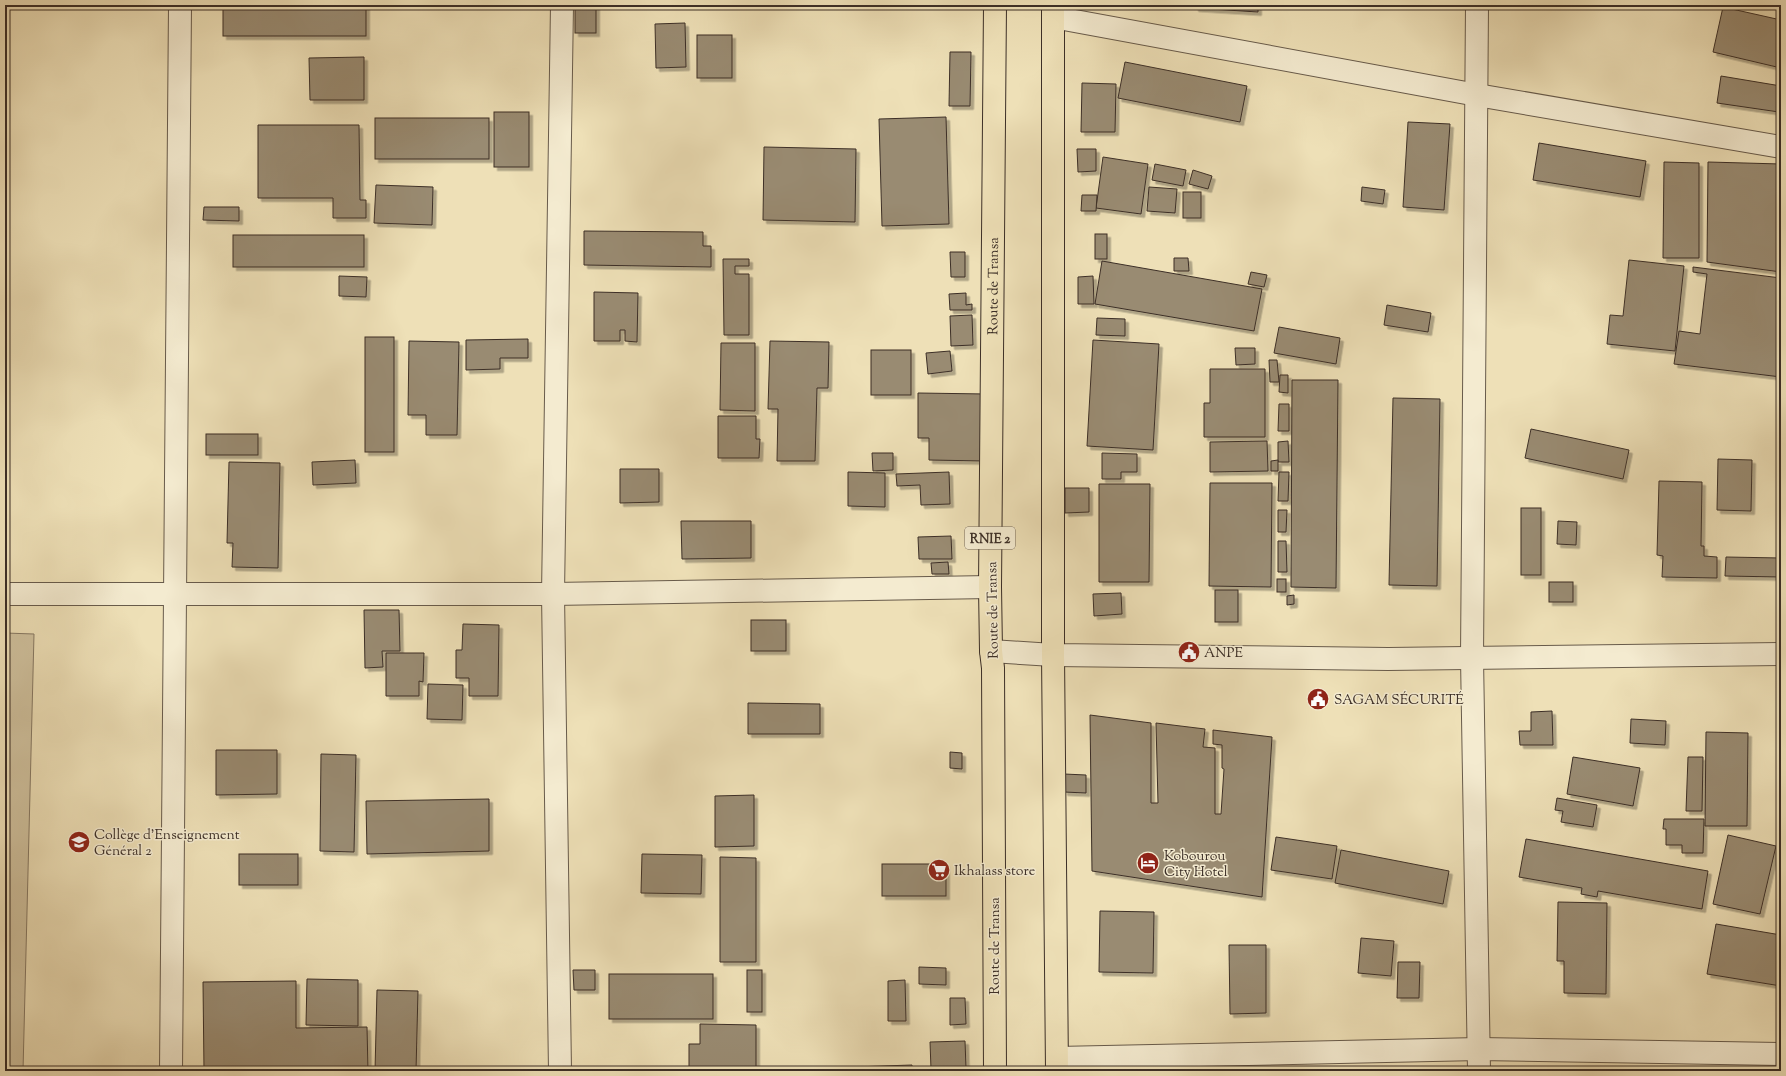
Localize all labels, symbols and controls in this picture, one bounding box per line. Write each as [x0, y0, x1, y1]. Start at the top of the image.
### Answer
street label: Route de Transa [984, 237, 1005, 335]
road number: RNIE 2 [965, 527, 1015, 549]
street label: Route de Transa [983, 561, 1005, 659]
public building icon: ANPE [1176, 639, 1202, 665]
place label: ANPE [1204, 644, 1243, 664]
public building icon: SAGAM SÉCURITÉ [1305, 686, 1331, 712]
place label: SAGAM SÉCURITÉ [1334, 691, 1464, 711]
place label: Collège d'Enseignement Général 2 [94, 826, 240, 862]
school or university icon: Collège d'Enseignement Général 2 [66, 829, 92, 855]
place label: Kobourou City Hotel [1164, 847, 1228, 883]
hotel icon: Kobourou City Hotel [1135, 850, 1161, 876]
supermarket icon: Ikhalass store [926, 857, 952, 883]
place label: Ikhalass store [954, 862, 1035, 882]
street label: Route de Transa [986, 897, 1006, 995]

